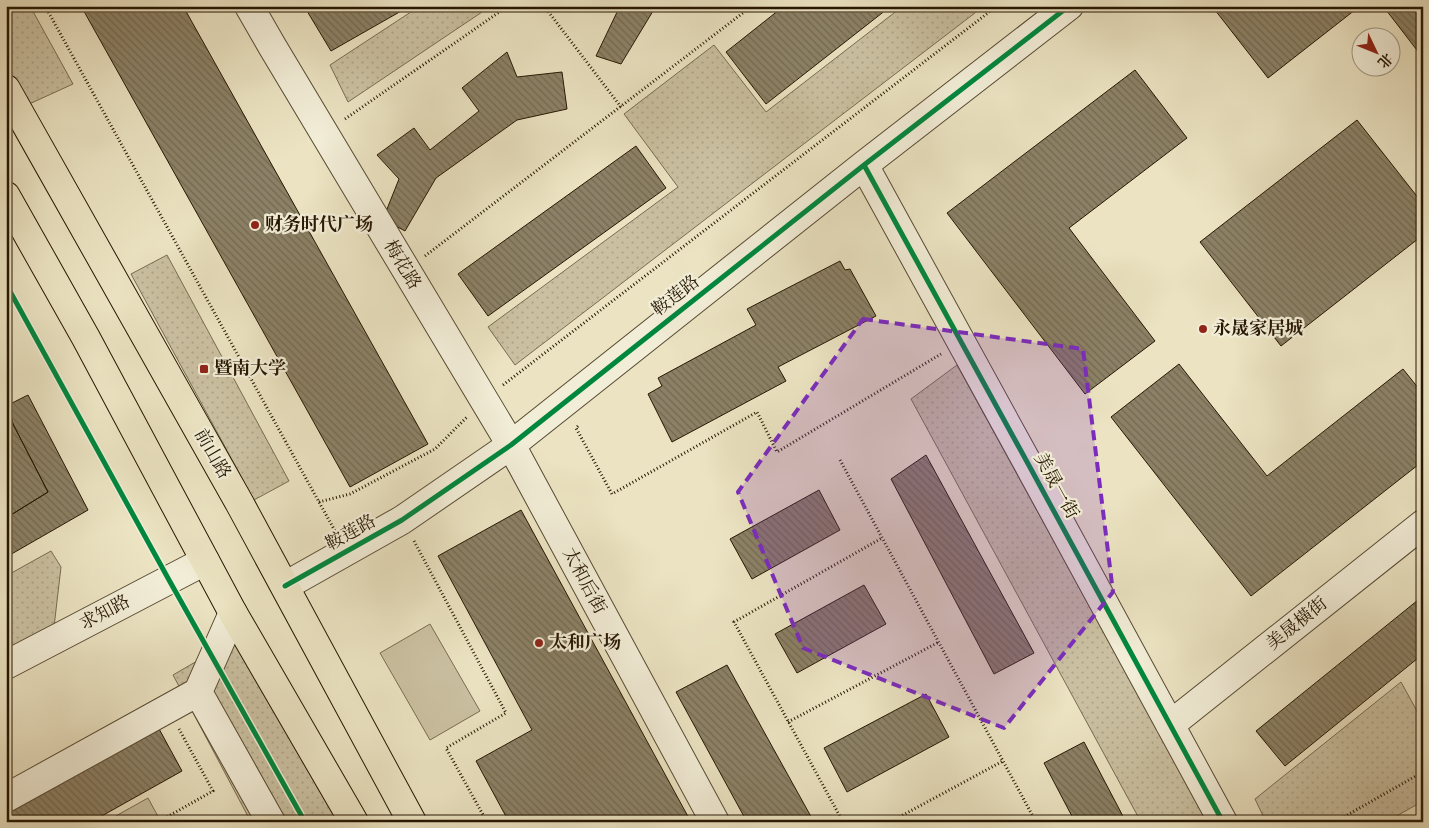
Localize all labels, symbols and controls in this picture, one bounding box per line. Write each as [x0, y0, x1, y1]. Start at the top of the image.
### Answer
north arrow [1352, 28, 1402, 78]
text: 北 [1375, 50, 1395, 71]
place label: 财务时代广场 [265, 214, 373, 234]
marker: 财务时代广场 [249, 219, 261, 231]
street label: 梅花路 [380, 236, 425, 293]
street label: 鞍莲路 [648, 271, 703, 320]
place label: 永晟家居城 [1213, 318, 1303, 338]
marker: 永晟家居城 [1197, 323, 1209, 335]
place label: 暨南大学 [214, 358, 286, 378]
marker: 暨南大学 [198, 363, 210, 375]
street label: 前山路 [191, 425, 235, 482]
street label: 美晟一街 [1031, 449, 1083, 522]
street label: 鞍莲路 [322, 510, 379, 554]
street label: 太和后街 [559, 544, 611, 617]
street label: 求知路 [76, 591, 133, 634]
street label: 美晟橫街 [1262, 593, 1331, 654]
place label: 太和广场 [549, 632, 621, 652]
marker: 太和广场 [533, 637, 545, 649]

